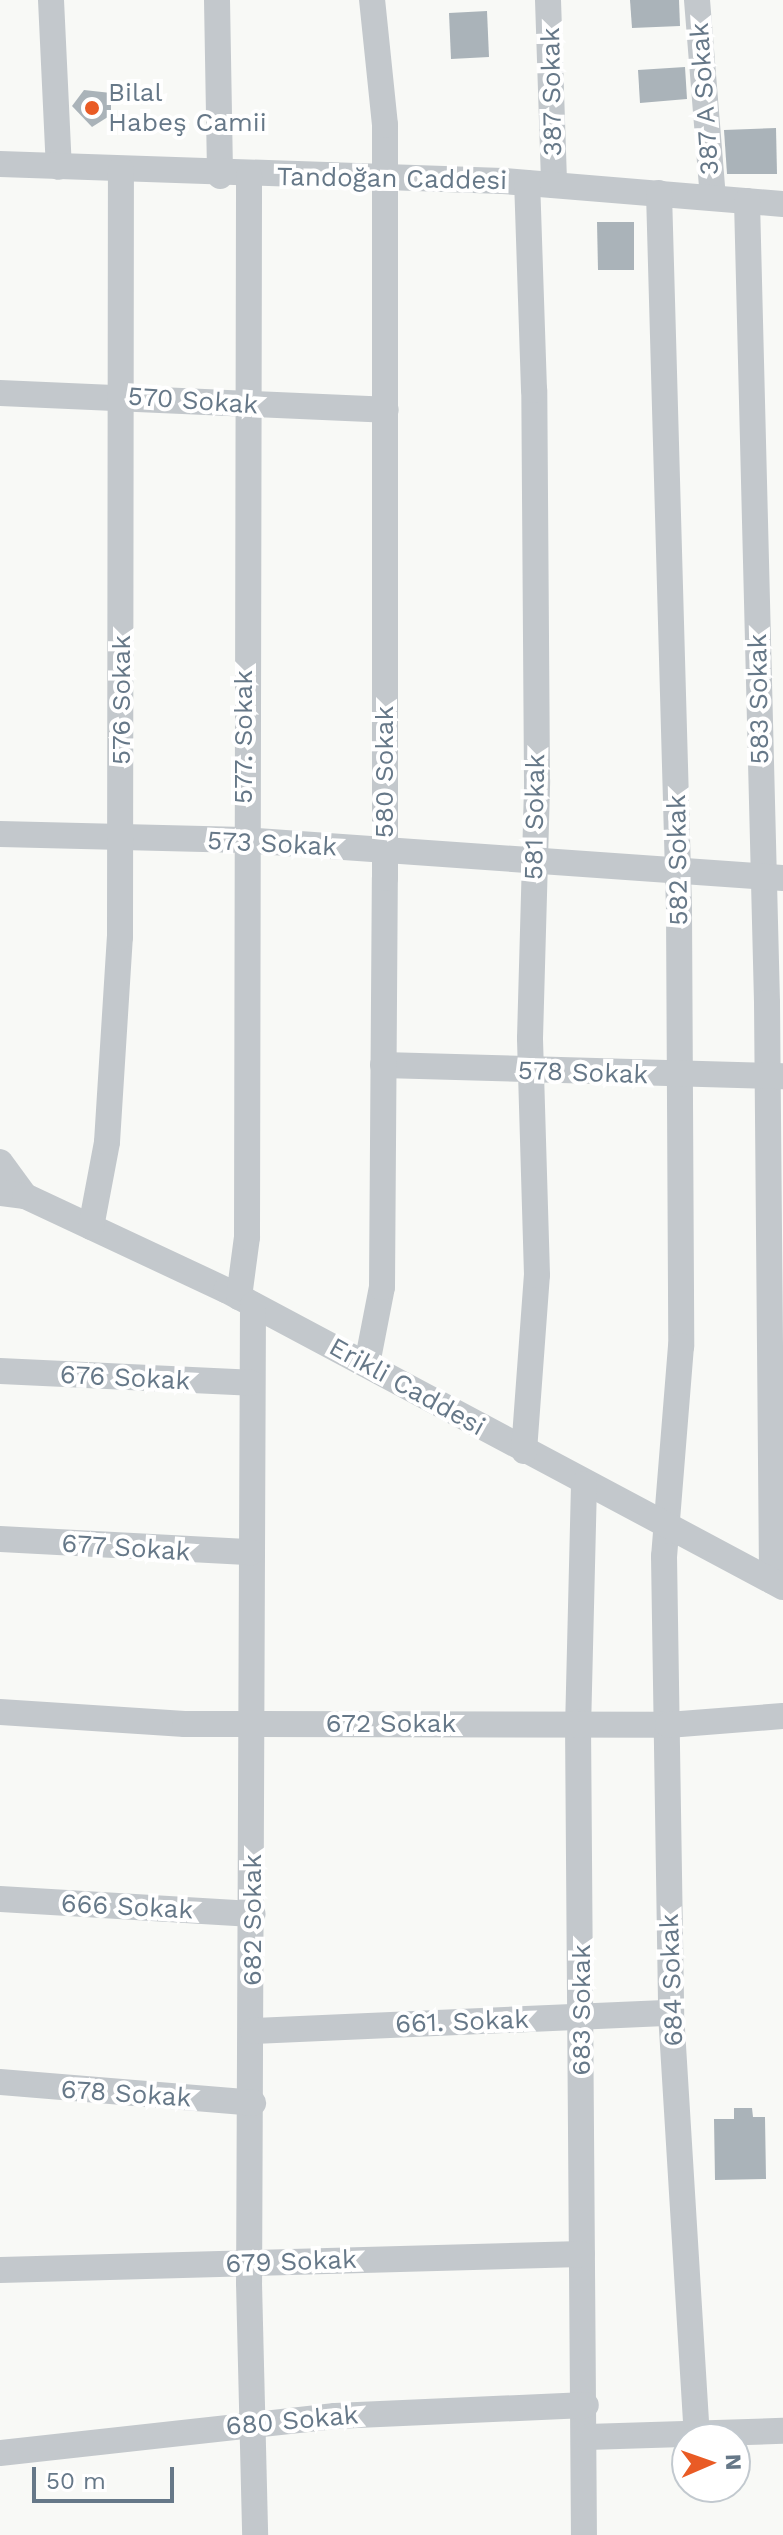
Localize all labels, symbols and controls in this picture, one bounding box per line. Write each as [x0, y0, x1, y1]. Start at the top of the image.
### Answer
street label: 387 A Sokak [684, 20, 726, 178]
street label: 387 Sokak [535, 27, 569, 157]
place label: Bilal Habeş Camii [108, 77, 267, 138]
marker: Bilal Habeş Camii [83, 99, 101, 117]
street label: Tandoğan Caddesi [277, 161, 507, 197]
street label: 570 Sokak [127, 381, 259, 421]
street label: 583 Sokak [742, 633, 776, 765]
street label: 576 Sokak [106, 635, 138, 765]
street label: 577. Sokak [228, 670, 260, 804]
street label: 580 Sokak [369, 706, 401, 838]
street label: 581 Sokak [518, 754, 552, 880]
street label: 582 Sokak [661, 794, 695, 926]
street label: 573 Sokak [206, 825, 338, 863]
street label: 578 Sokak [517, 1055, 649, 1091]
street label: Erikli Caddesi [324, 1331, 490, 1443]
street label: 676 Sokak [59, 1359, 191, 1397]
street label: 677 Sokak [60, 1528, 192, 1568]
street label: 672 Sokak [326, 1708, 456, 1740]
street label: 682 Sokak [237, 1854, 269, 1986]
street label: 666 Sokak [60, 1888, 194, 1926]
street label: 684 Sokak [654, 1913, 690, 2047]
street label: 683 Sokak [566, 1944, 598, 2076]
street label: 661. Sokak [395, 2004, 529, 2040]
street label: 678 Sokak [60, 2074, 192, 2114]
street label: 679 Sokak [225, 2244, 357, 2280]
street label: 680 Sokak [224, 2400, 360, 2442]
north arrow [671, 2423, 751, 2503]
scale bar [36, 2451, 178, 2501]
text: N [721, 2454, 746, 2471]
text: 50 m [46, 2467, 106, 2495]

